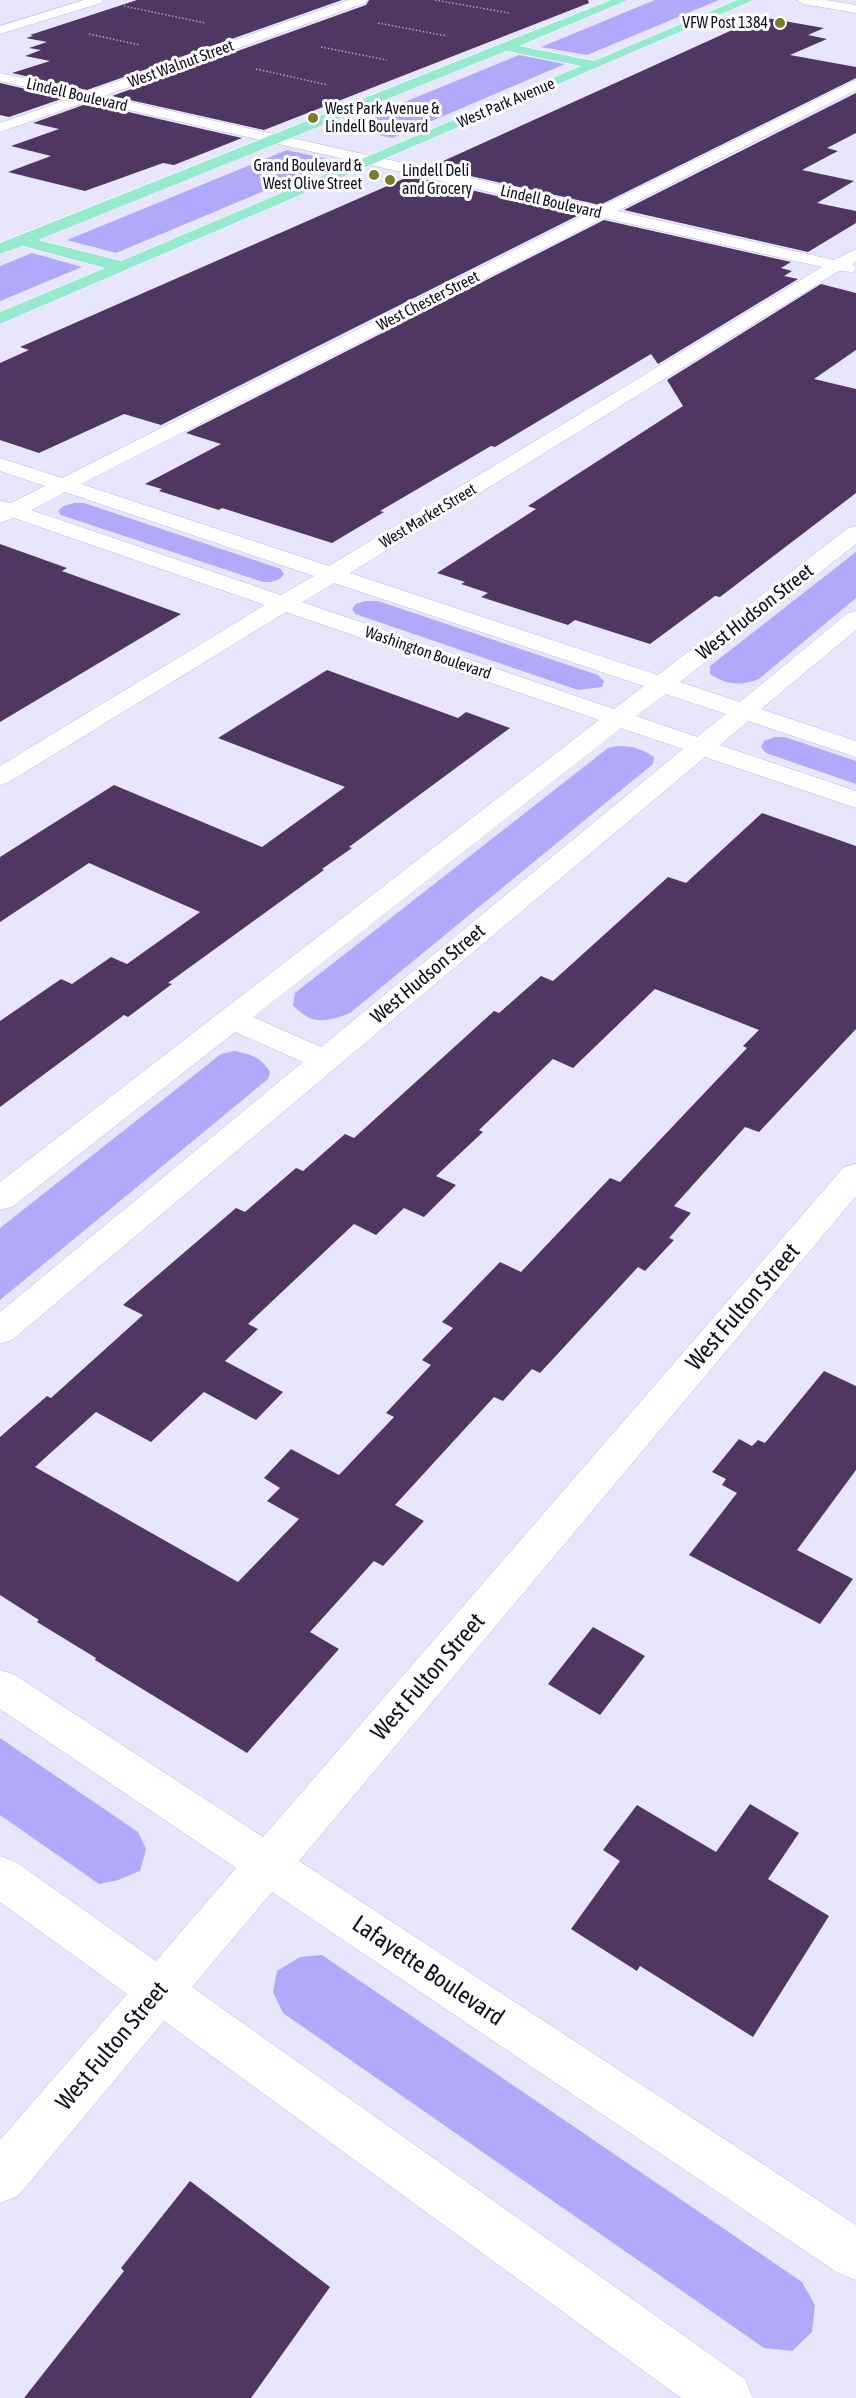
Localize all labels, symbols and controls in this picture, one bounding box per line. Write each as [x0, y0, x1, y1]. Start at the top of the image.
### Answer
place label: VFW Post 1384 [682, 13, 768, 33]
marker: VFW Post 1384 [773, 16, 787, 30]
street label: West Walnut Street [126, 36, 236, 92]
street label: Lindell Boulevard [24, 74, 130, 116]
street label: West Park Avenue [454, 74, 558, 132]
place label: West Park Avenue & Lindell Boulevard [325, 99, 440, 137]
marker: West Park Avenue & Lindell Boulevard [306, 111, 320, 125]
place label: Grand Boulevard & West Olive Street [253, 156, 362, 194]
place label: Lindell Deli and Grocery [402, 161, 472, 199]
marker: Grand Boulevard & West Olive Street [367, 168, 381, 182]
marker: Lindell Deli and Grocery [383, 173, 397, 187]
street label: Lindell Boulevard [498, 181, 604, 223]
street label: West Chester Street [374, 267, 482, 335]
street label: West Market Street [376, 480, 480, 552]
street label: West Hudson Street [692, 559, 818, 665]
street label: Washington Boulevard [362, 622, 494, 684]
street label: West Hudson Street [366, 919, 490, 1029]
street label: West Fulton Street [680, 1237, 806, 1377]
street label: West Fulton Street [365, 1607, 491, 1747]
street label: Lafayette Boulevard [347, 1910, 509, 2032]
street label: West Fulton Street [50, 1976, 174, 2116]

